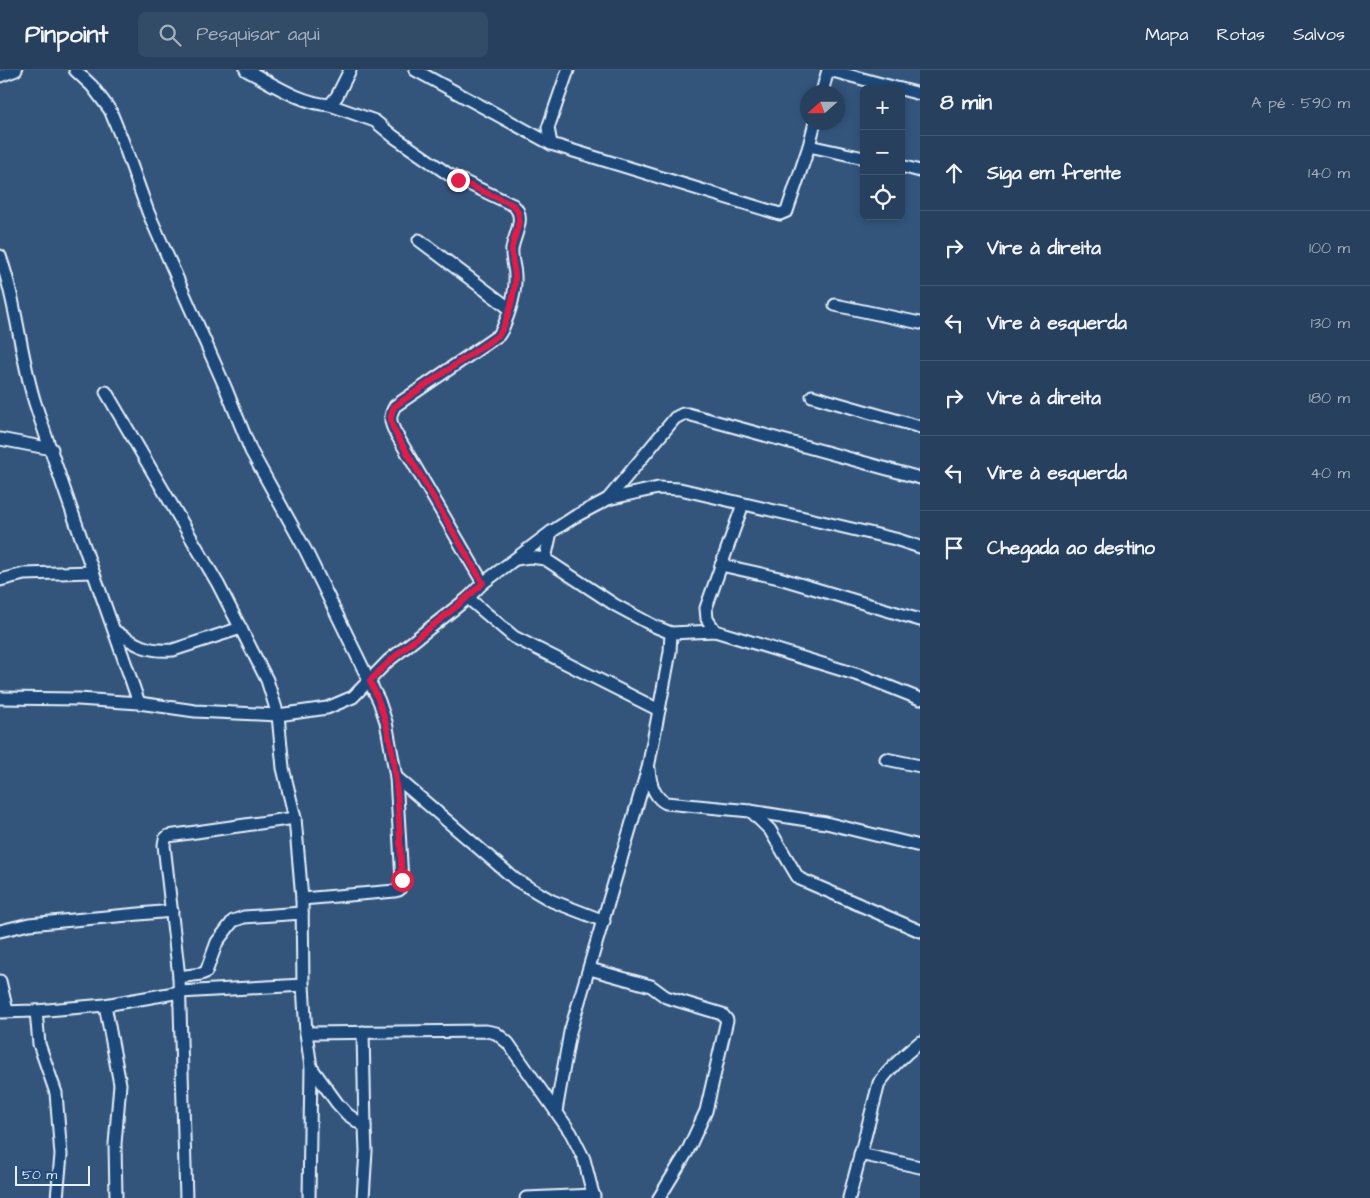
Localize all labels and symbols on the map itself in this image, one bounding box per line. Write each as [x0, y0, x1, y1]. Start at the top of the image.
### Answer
north arrow [800, 85, 845, 130]
route end [447, 169, 470, 192]
route start [391, 869, 414, 892]
scale bar [15, 1163, 90, 1186]

